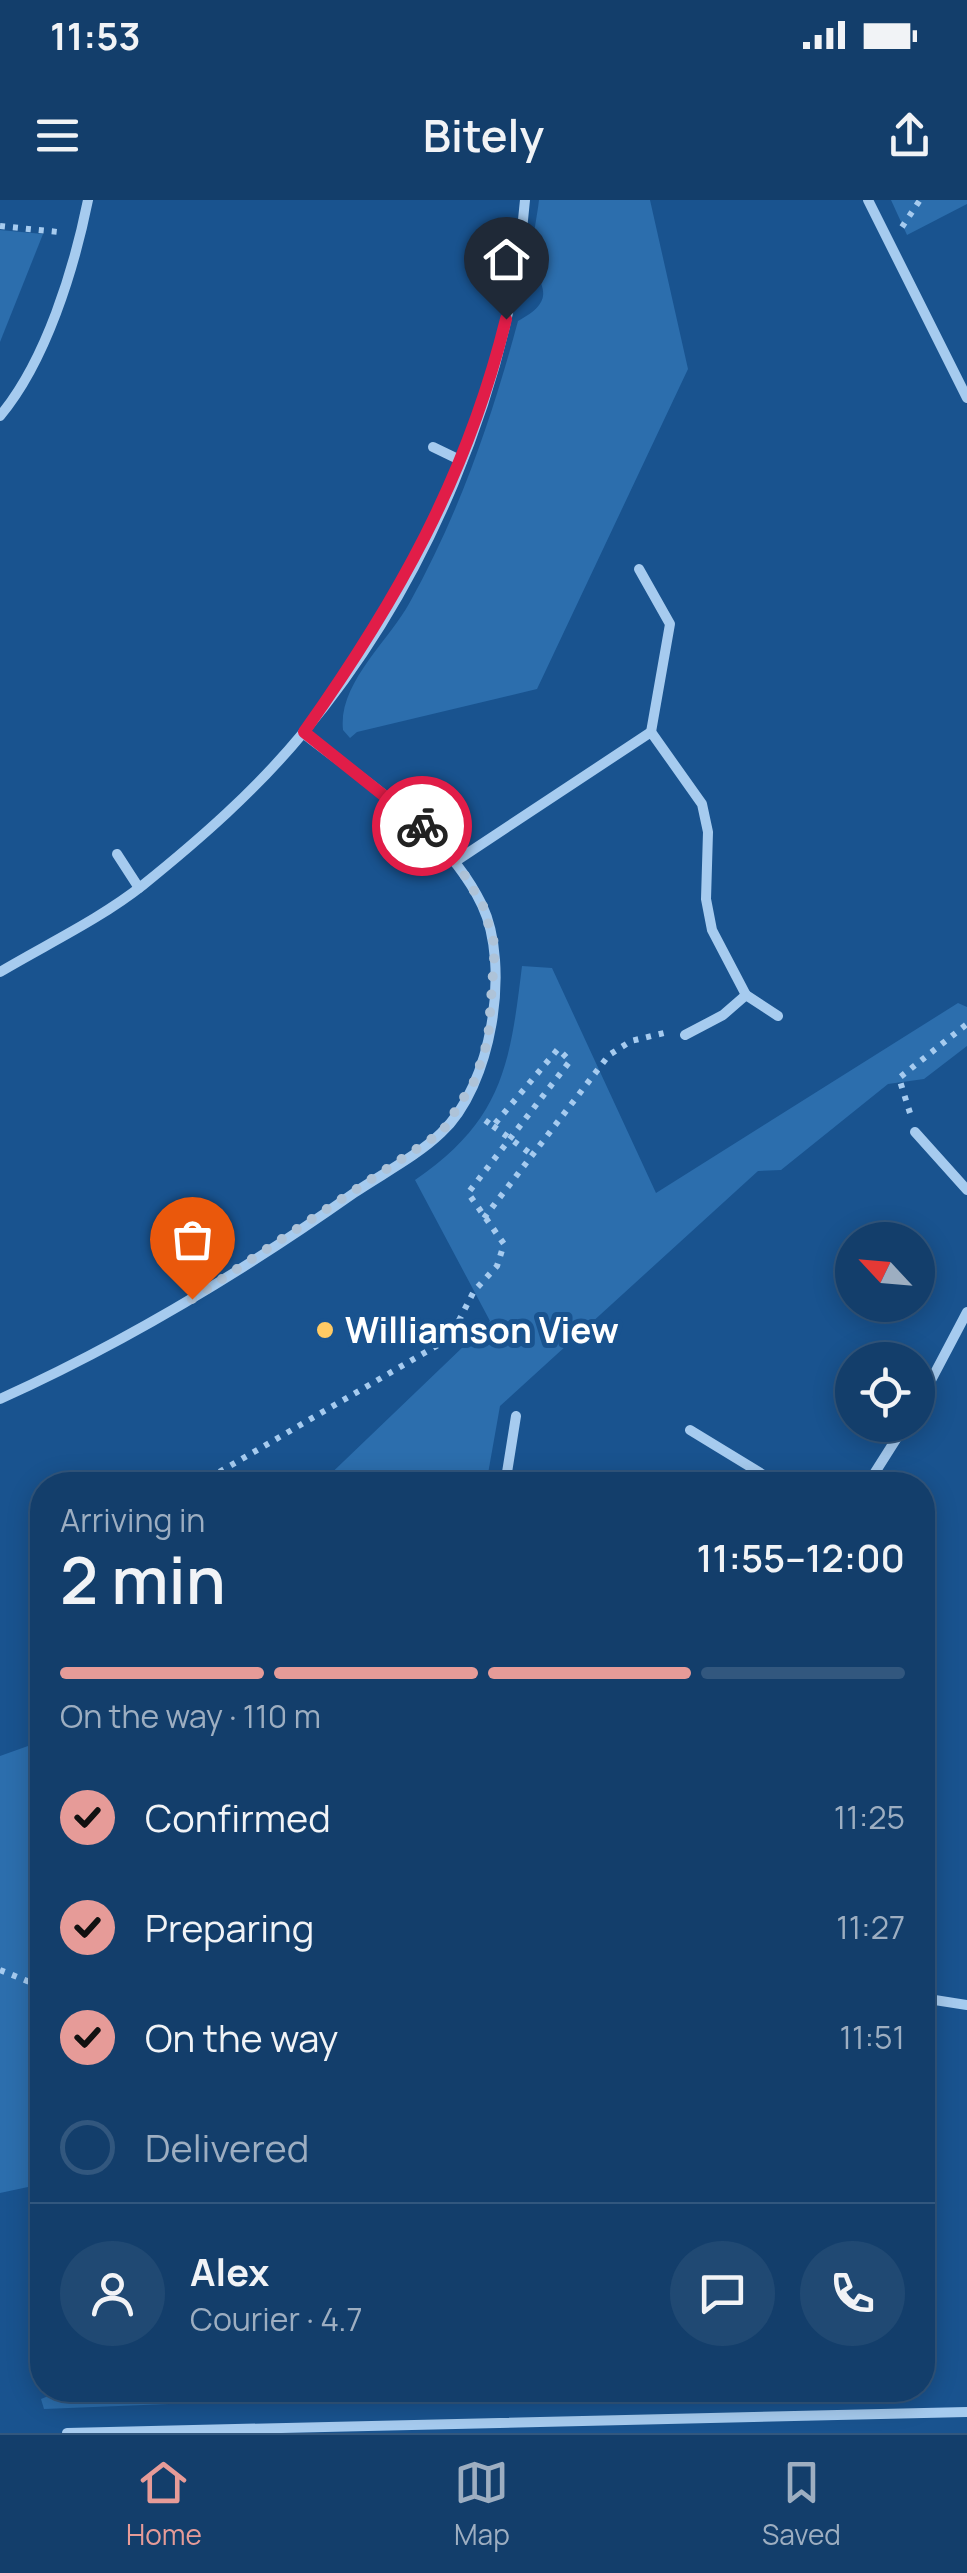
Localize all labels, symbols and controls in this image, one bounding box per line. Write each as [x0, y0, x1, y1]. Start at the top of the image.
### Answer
text: 11:53 [50, 9, 141, 61]
text: Bitely [423, 104, 544, 166]
icon: menu [30, 108, 85, 163]
icon: share [882, 108, 937, 163]
pin [464, 217, 549, 320]
icon: home [479, 232, 534, 287]
courier [372, 776, 472, 876]
icon: bike [395, 799, 450, 854]
pin [150, 1197, 235, 1300]
icon: bag [165, 1212, 220, 1267]
north arrow [835, 1222, 935, 1322]
map controls [835, 1222, 935, 1442]
place label: Williamson View [345, 1306, 619, 1354]
marker: Williamson View [314, 1319, 336, 1341]
button: locate [835, 1342, 935, 1442]
text: Arriving in [60, 1498, 205, 1542]
text: 11:55–12:00 [696, 1531, 905, 1583]
text: 2 min [60, 1535, 226, 1624]
text: On the way · 110 m [60, 1694, 321, 1738]
icon: check [60, 1790, 115, 1845]
text: Confirmed [145, 1791, 331, 1843]
text: 11:25 [834, 1795, 905, 1839]
icon: check [60, 1900, 115, 1955]
text: Preparing [145, 1901, 314, 1953]
text: 11:27 [836, 1905, 905, 1949]
icon: check [60, 2010, 115, 2065]
text: On the way [145, 2011, 338, 2063]
text: 11:51 [840, 2015, 905, 2059]
text: Delivered [145, 2121, 309, 2173]
button: person [60, 2241, 165, 2346]
button: chat [670, 2241, 775, 2346]
button: phone [800, 2241, 905, 2346]
text: Alex [190, 2245, 269, 2297]
text: Courier · 4.7 [190, 2297, 363, 2341]
tab: Home [126, 2455, 202, 2553]
tab: Map [454, 2455, 510, 2553]
tab: Saved [762, 2455, 841, 2553]

